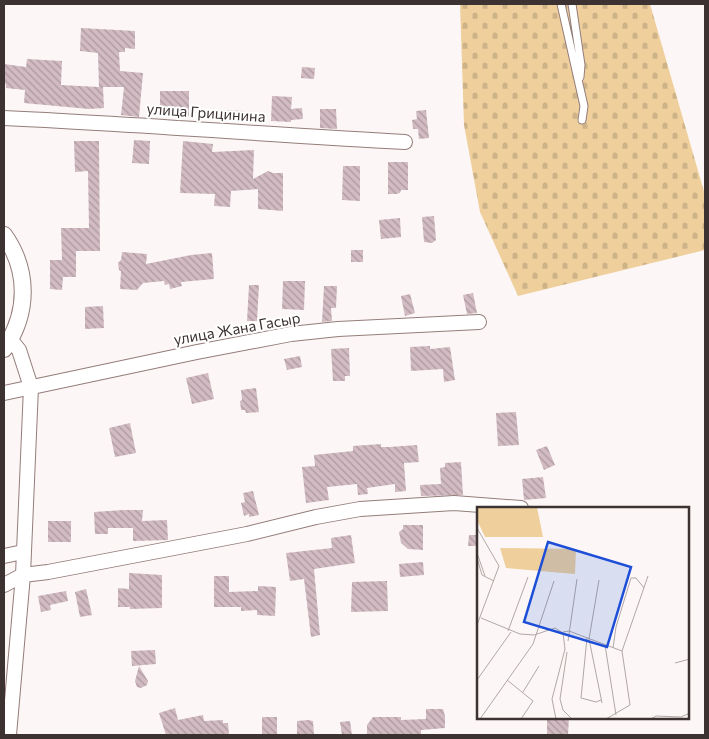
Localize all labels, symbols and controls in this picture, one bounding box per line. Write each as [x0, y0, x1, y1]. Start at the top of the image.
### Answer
street label: улица Грицинина [146, 99, 266, 125]
street label: улица Жана Гасыр [172, 308, 302, 348]
inset map [477, 507, 689, 719]

